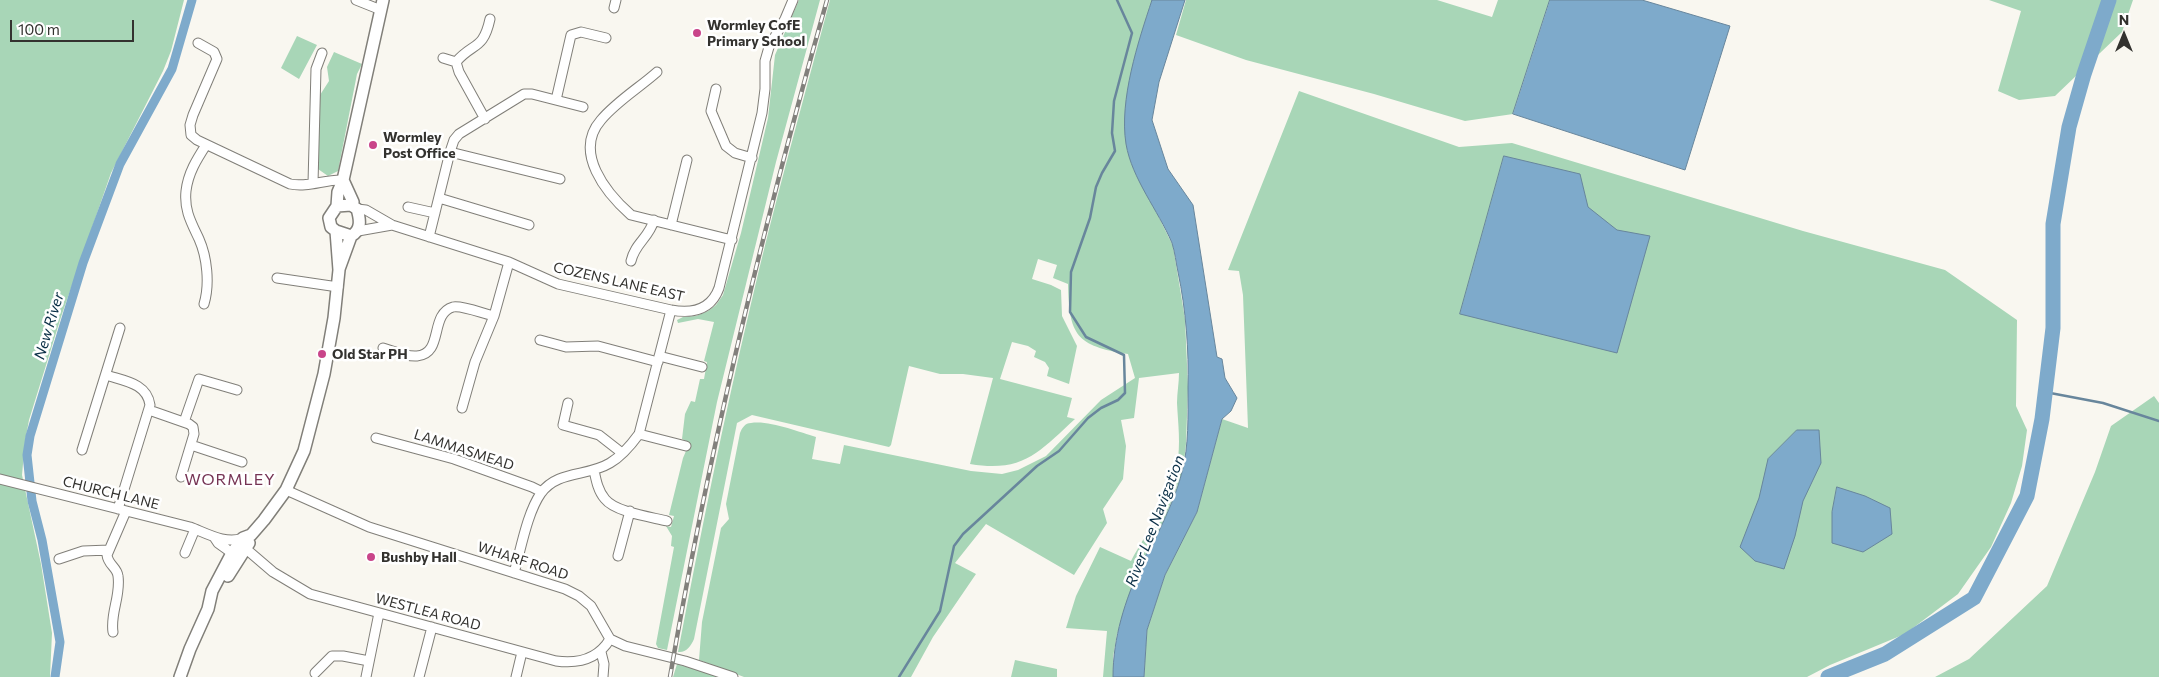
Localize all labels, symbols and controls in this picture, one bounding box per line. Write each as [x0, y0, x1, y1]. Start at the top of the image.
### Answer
scale bar [12, 10, 136, 42]
north arrow [2099, 10, 2149, 60]
text: N [2119, 11, 2129, 28]
place label: Wormley CofE Primary School [707, 17, 805, 49]
text: 100 m [18, 20, 60, 38]
marker: Wormley CofE Primary School [691, 27, 703, 39]
place label: Wormley Post Office [383, 129, 456, 162]
marker: Wormley Post Office [367, 139, 379, 151]
street label: COZENS LANE EAST [552, 259, 686, 305]
water label: New River [30, 290, 68, 362]
place label: Old Star PH [332, 346, 408, 362]
marker: Old Star PH [316, 348, 328, 360]
street label: LAMMASMEAD [412, 426, 516, 474]
water label: River Lee Navigation [1122, 453, 1188, 589]
district label: WORMLEY [184, 470, 276, 490]
street label: CHURCH LANE [61, 473, 161, 513]
street label: WHARF ROAD [475, 538, 571, 584]
place label: Bushby Hall [381, 549, 457, 565]
marker: Bushby Hall [365, 551, 377, 563]
street label: WESTLEA ROAD [373, 590, 483, 634]

